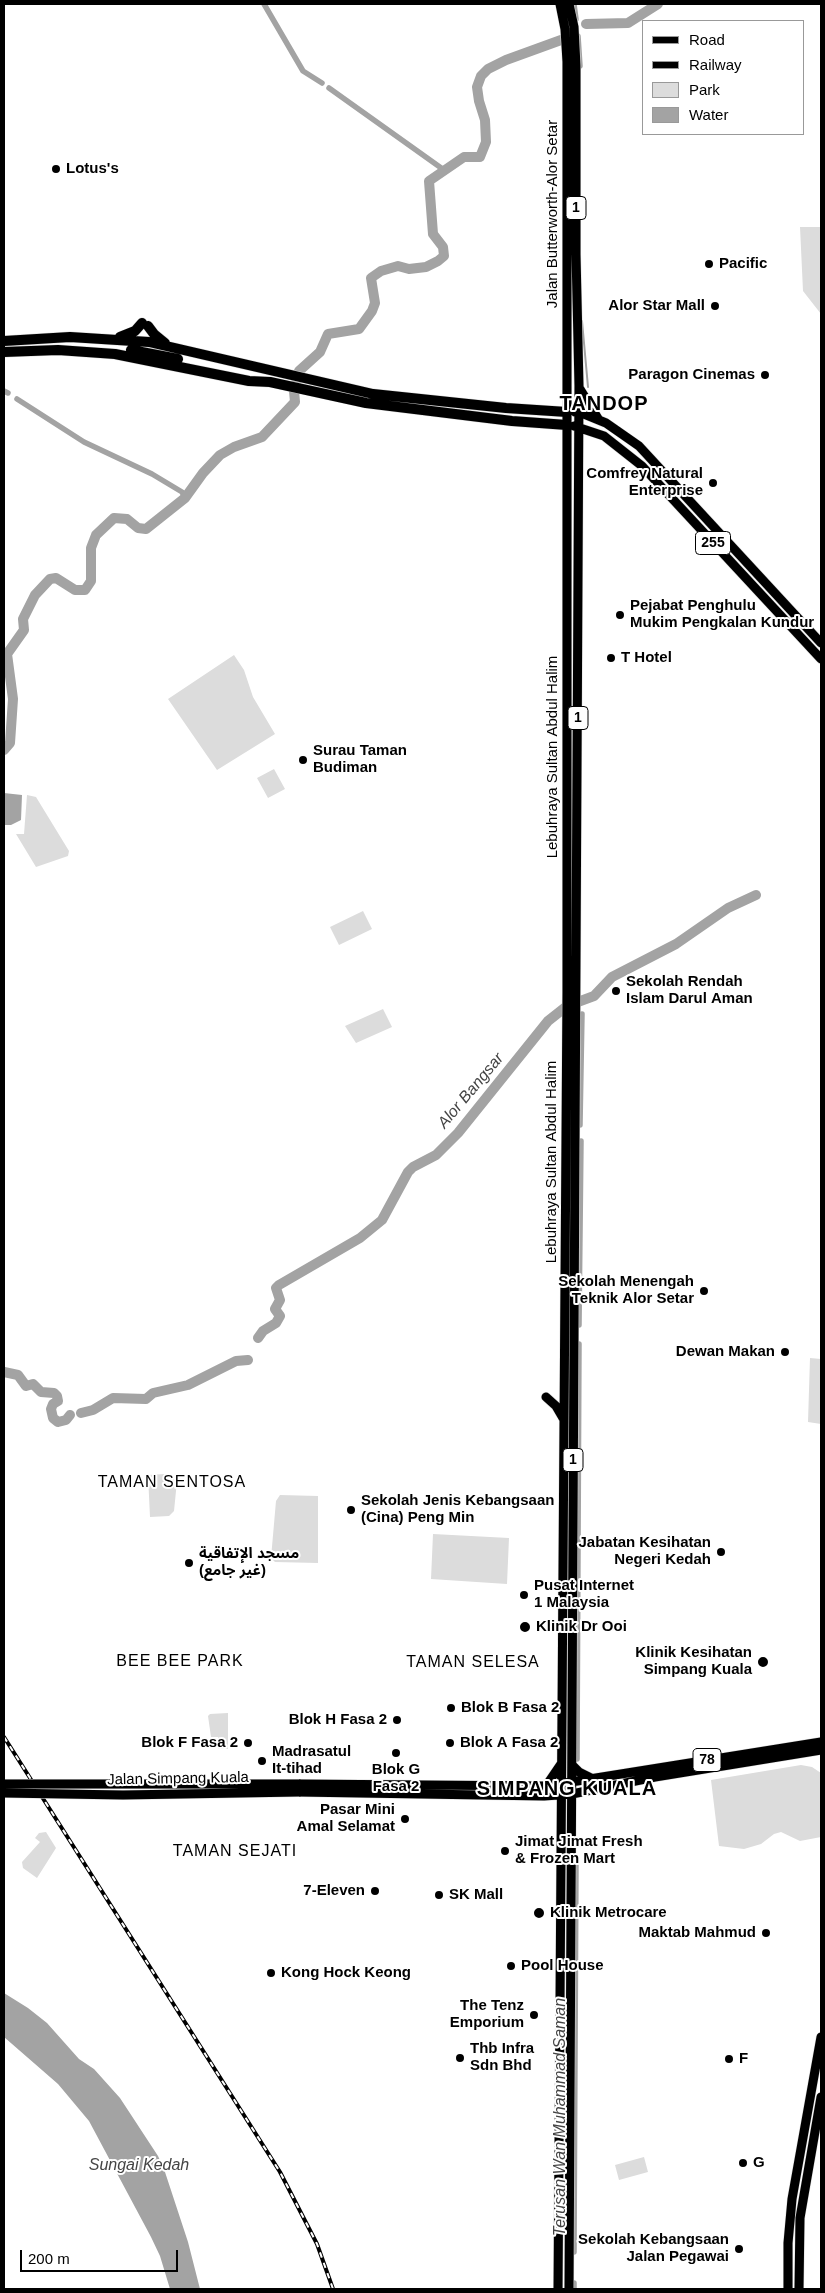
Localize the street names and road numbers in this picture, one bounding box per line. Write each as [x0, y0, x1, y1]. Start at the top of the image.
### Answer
street label: Jalan Butterworth-Alor Setar [544, 120, 562, 308]
road number: 1 [566, 197, 586, 220]
road number: 255 [696, 532, 730, 554]
street label: Lebuhraya Sultan Abdul Halim [544, 656, 562, 858]
road number: 1 [568, 706, 588, 730]
street label: Lebuhraya Sultan Abdul Halim [543, 1061, 561, 1263]
road number: 1 [563, 1448, 583, 1472]
road number: 78 [693, 1748, 721, 1772]
street label: Jalan Simpang Kuala [107, 1769, 249, 1789]

